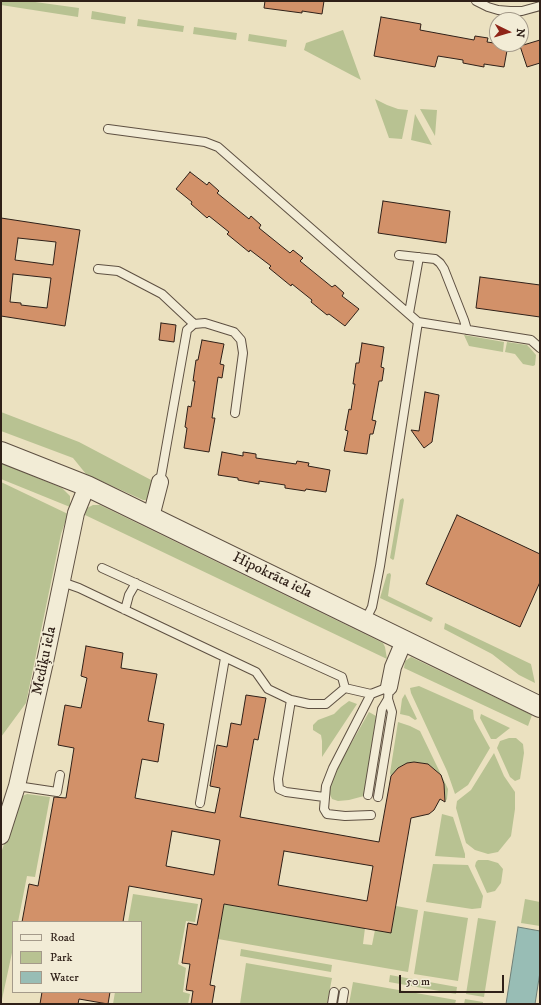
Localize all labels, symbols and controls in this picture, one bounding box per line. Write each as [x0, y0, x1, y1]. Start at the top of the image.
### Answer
north arrow [489, 12, 529, 52]
text: N [513, 28, 527, 38]
street label: Hipokrāta iela [229, 549, 315, 603]
street label: Mediķu iela [29, 625, 61, 697]
legend [12, 921, 142, 993]
text: Road [50, 930, 75, 945]
text: Park [50, 950, 72, 965]
scale bar [401, 967, 506, 993]
text: Water [50, 970, 79, 985]
text: 50 m [406, 974, 430, 989]

